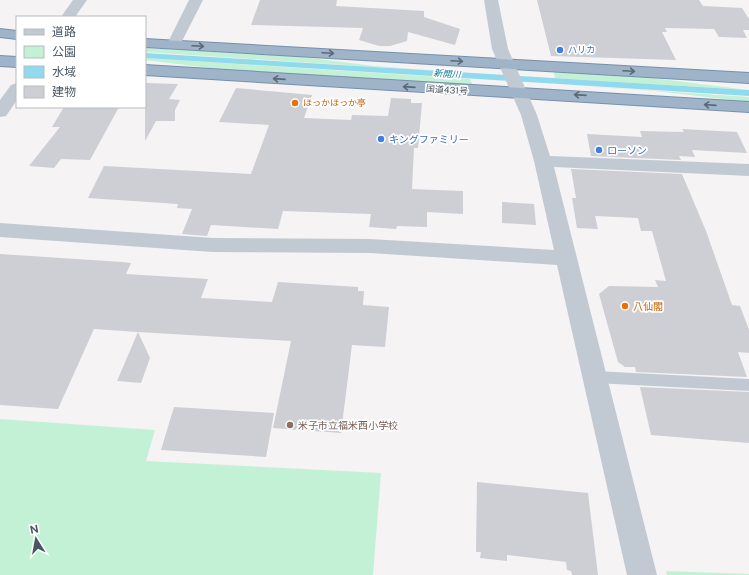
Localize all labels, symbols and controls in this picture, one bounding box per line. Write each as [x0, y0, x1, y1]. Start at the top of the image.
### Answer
legend [16, 16, 146, 108]
text: 道路 [52, 25, 76, 39]
one-way arrow [191, 42, 204, 49]
place label: ハリカ [568, 44, 595, 55]
text: 公園 [52, 45, 76, 59]
marker: ハリカ [555, 45, 565, 55]
one-way arrow [321, 50, 334, 57]
one-way arrow [450, 57, 463, 64]
text: 水域 [52, 65, 76, 79]
water label: 新開川 [433, 67, 462, 80]
one-way arrow [622, 67, 635, 74]
one-way arrow [273, 75, 286, 82]
street label: 国道431号 [426, 83, 468, 96]
one-way arrow [403, 84, 416, 91]
text: 建物 [52, 85, 76, 99]
one-way arrow [574, 92, 587, 99]
place label: ほっかほっか亭 [303, 97, 366, 108]
marker: ほっかほっか亭 [290, 98, 300, 108]
one-way arrow [704, 101, 717, 108]
place label: キングファミリー [389, 133, 469, 145]
marker: キングファミリー [376, 134, 386, 144]
place label: ローソン [607, 144, 647, 156]
marker: ローソン [594, 145, 604, 155]
place label: 八仙閣 [633, 300, 663, 312]
marker: 八仙閣 [620, 301, 630, 311]
place label: 米子市立福米西小学校 [298, 419, 398, 431]
marker: 米子市立福米西小学校 [285, 420, 295, 430]
north arrow [16, 519, 56, 559]
text: N [29, 522, 39, 536]

